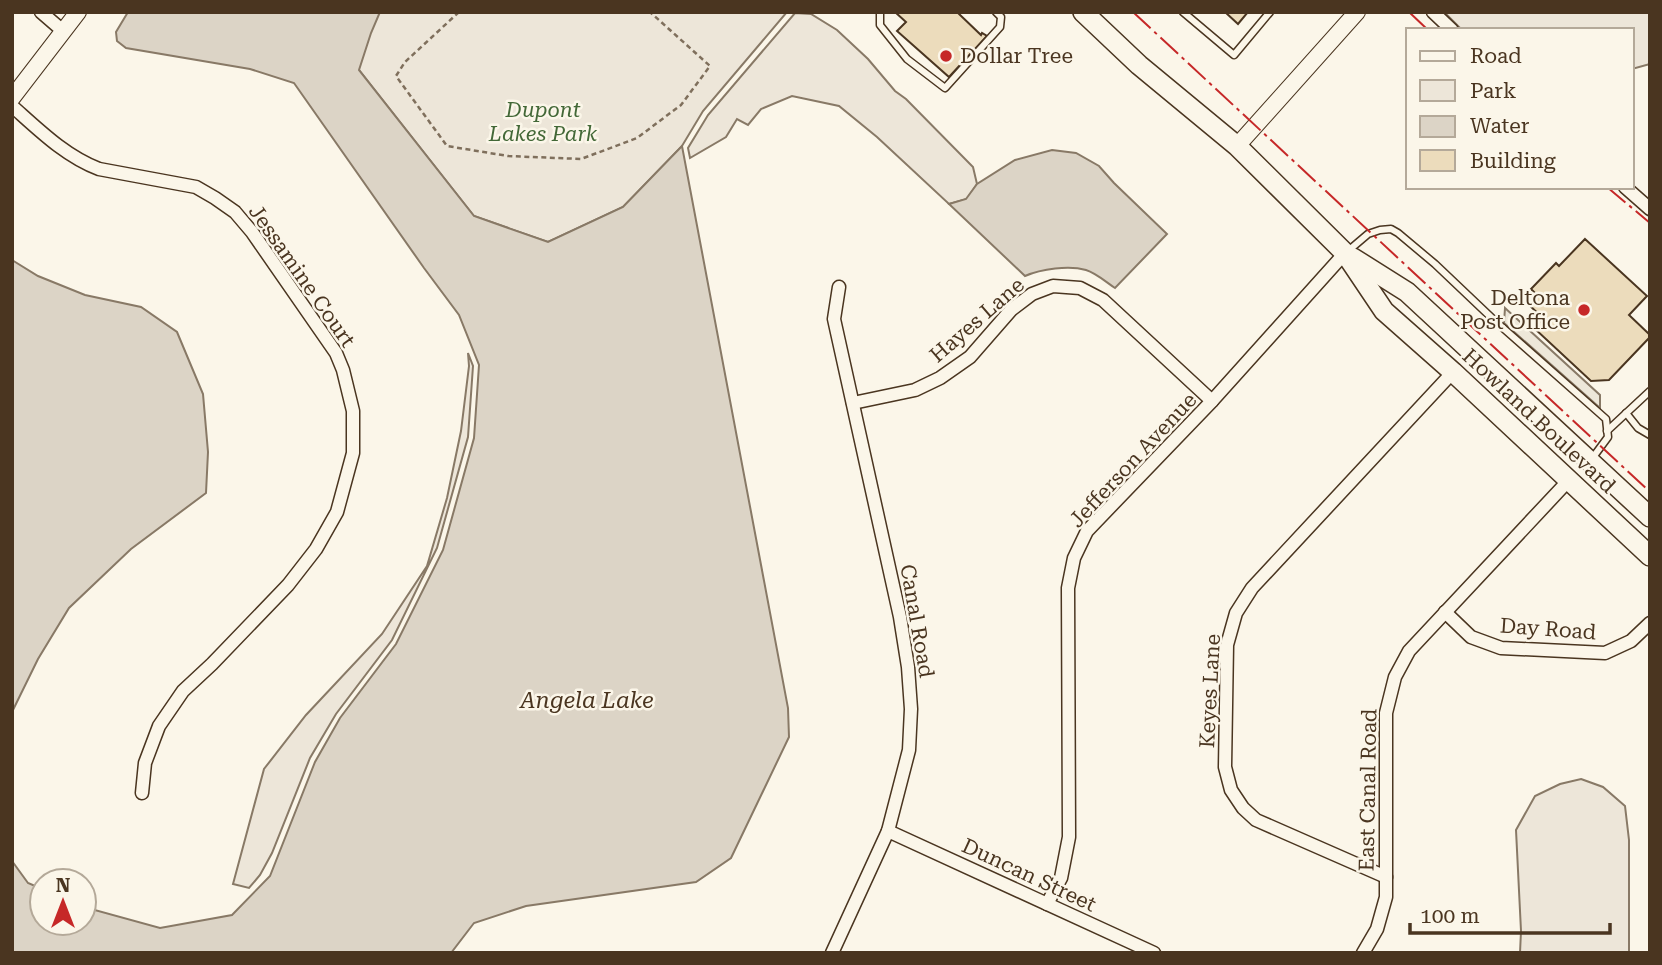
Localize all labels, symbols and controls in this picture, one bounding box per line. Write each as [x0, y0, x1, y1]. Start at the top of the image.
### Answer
legend [1406, 28, 1634, 189]
place label: Dollar Tree [960, 44, 1073, 68]
text: Road [1470, 44, 1522, 68]
marker: Dollar Tree [938, 48, 954, 64]
text: Park [1470, 79, 1516, 103]
park label: Dupont Lakes Park [488, 98, 598, 146]
text: Water [1470, 114, 1530, 138]
text: Building [1470, 149, 1556, 173]
street label: Jessamine Court [244, 200, 360, 352]
street label: Hayes Lane [925, 273, 1029, 367]
place label: Deltona Post Office [1460, 286, 1571, 334]
marker: Deltona Post Office [1576, 302, 1592, 318]
street label: Howland Boulevard [1458, 344, 1621, 498]
street label: Jefferson Avenue [1064, 388, 1202, 532]
street label: Canal Road [895, 562, 939, 680]
street label: Day Road [1499, 614, 1597, 644]
street label: Keyes Lane [1195, 633, 1225, 749]
water label: Angela Lake [518, 687, 654, 714]
street label: East Canal Road [1355, 708, 1381, 872]
street label: Duncan Street [958, 833, 1100, 917]
north arrow [28, 867, 98, 937]
text: N [56, 874, 71, 897]
scale bar [1410, 892, 1610, 936]
text: 100 m [1420, 904, 1480, 928]

